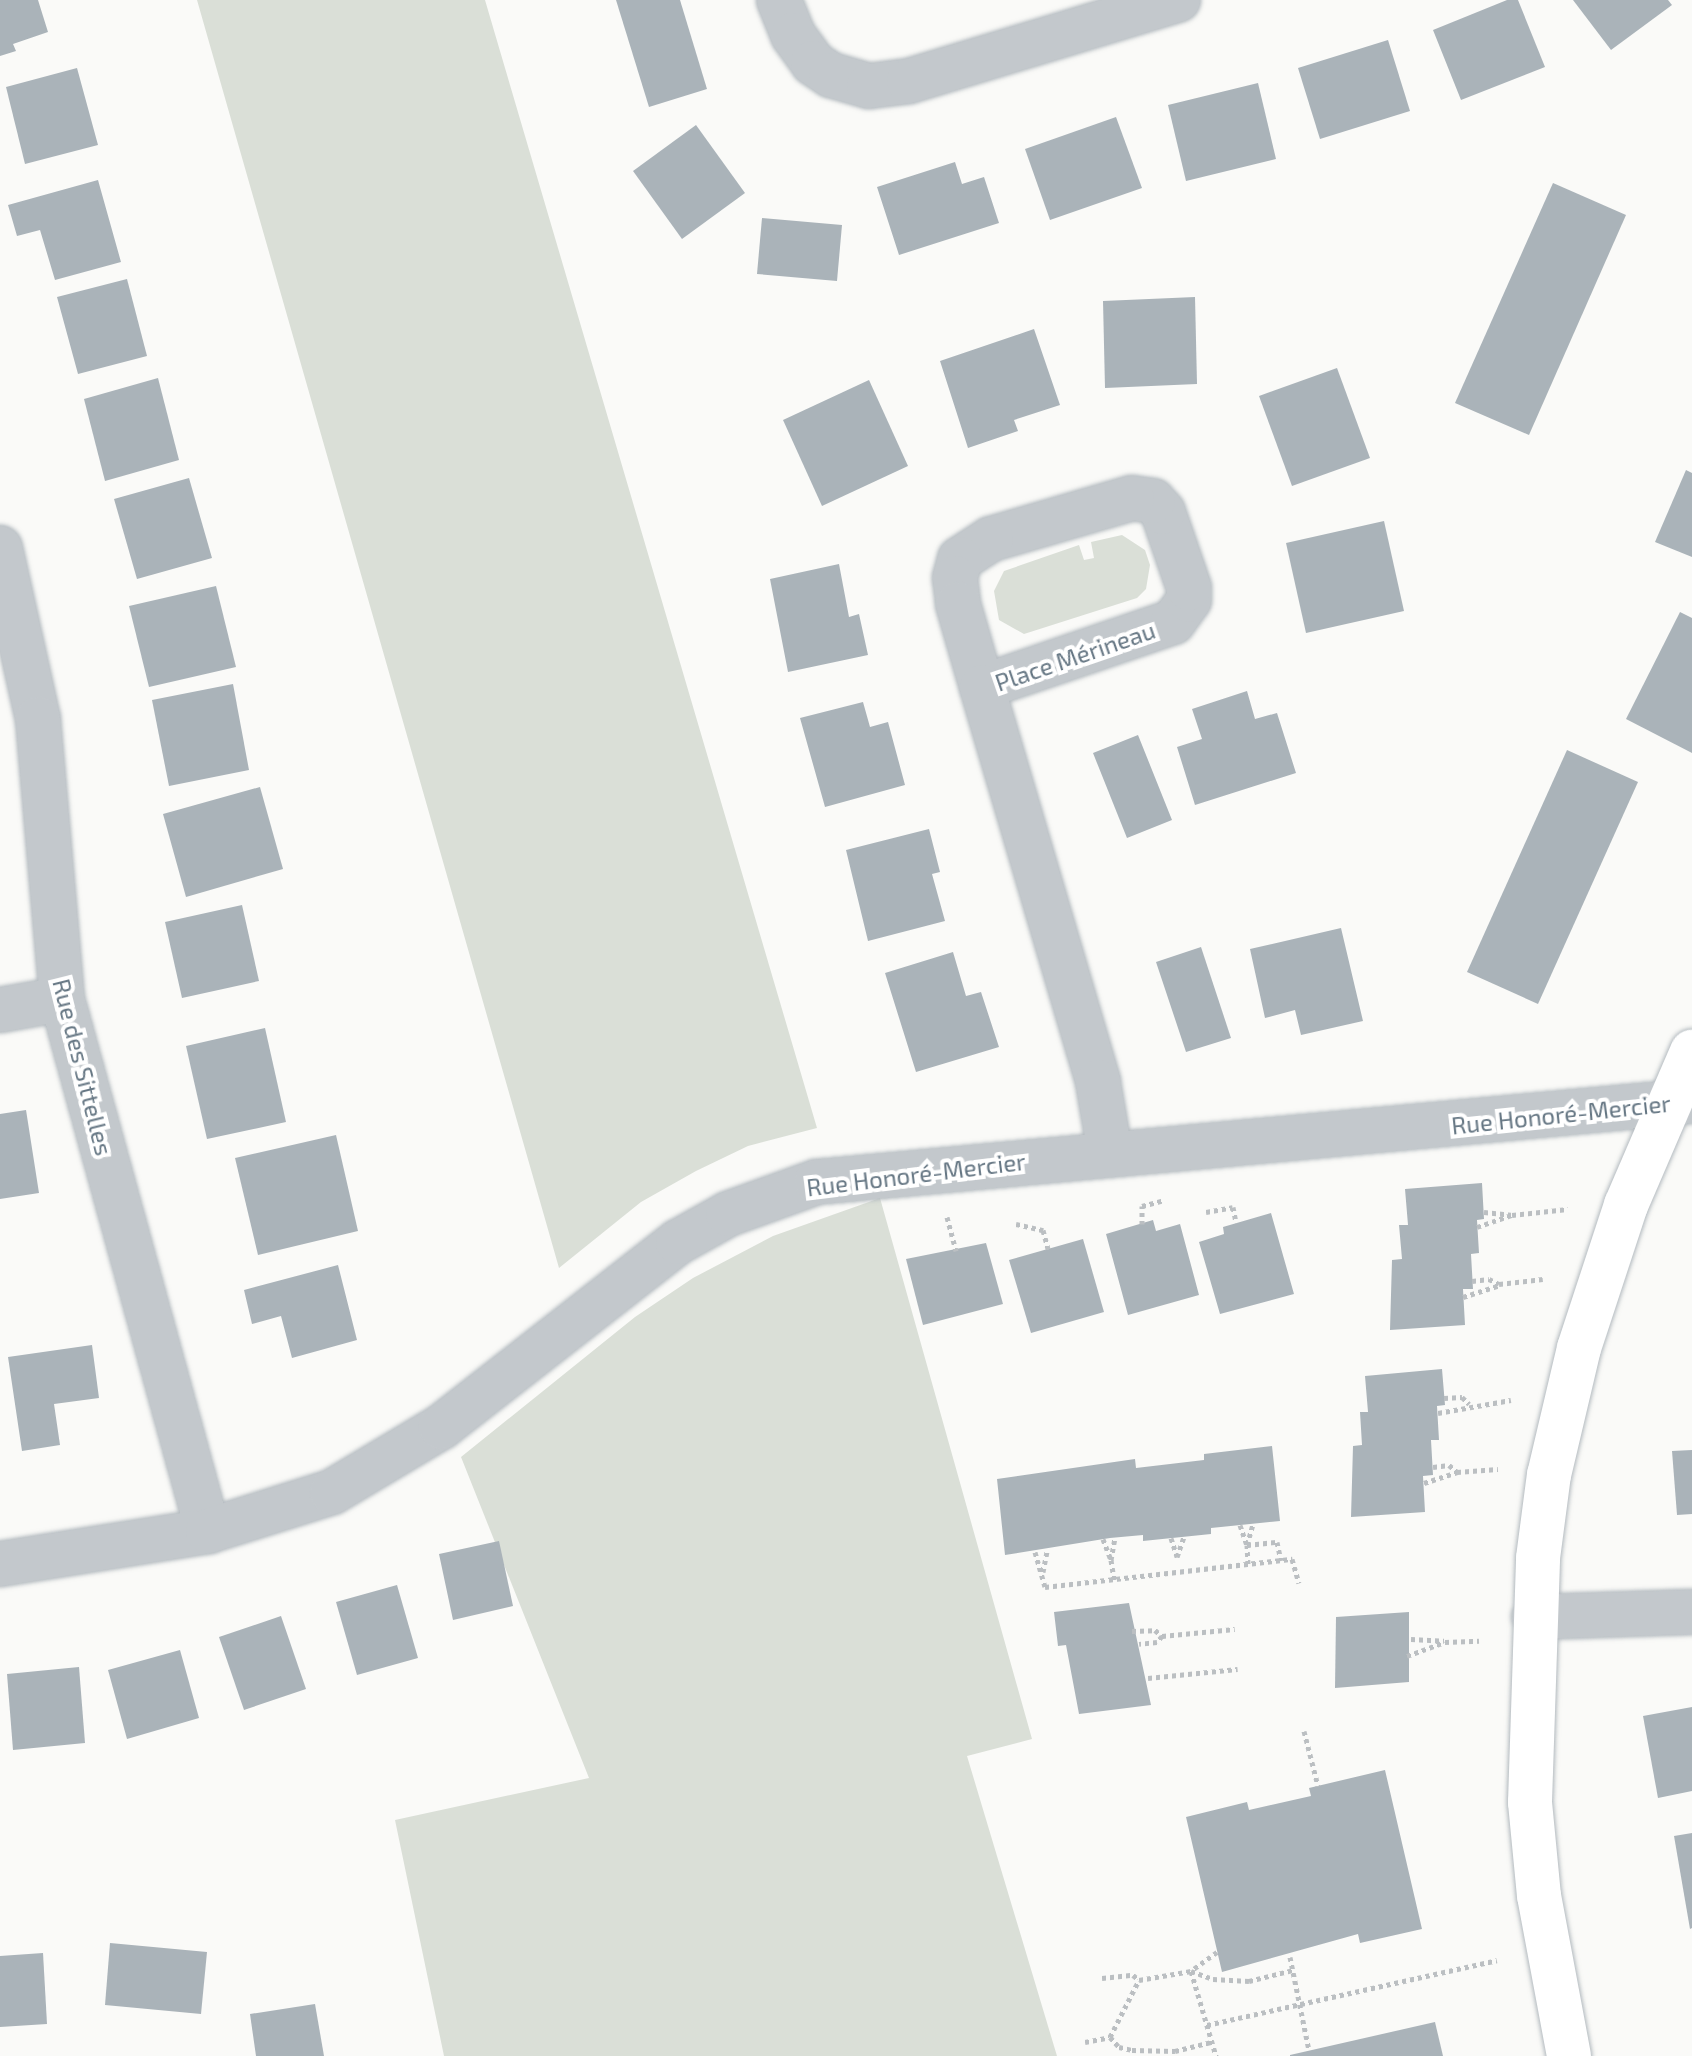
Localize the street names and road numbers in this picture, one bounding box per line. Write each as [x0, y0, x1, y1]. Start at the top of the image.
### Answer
street label: Place Mérineau [991, 615, 1159, 697]
street label: Rue des Sittelles [47, 976, 119, 1158]
street label: Rue Honoré-Mercier [1450, 1088, 1672, 1140]
street label: Rue Honoré-Mercier [805, 1146, 1027, 1202]

